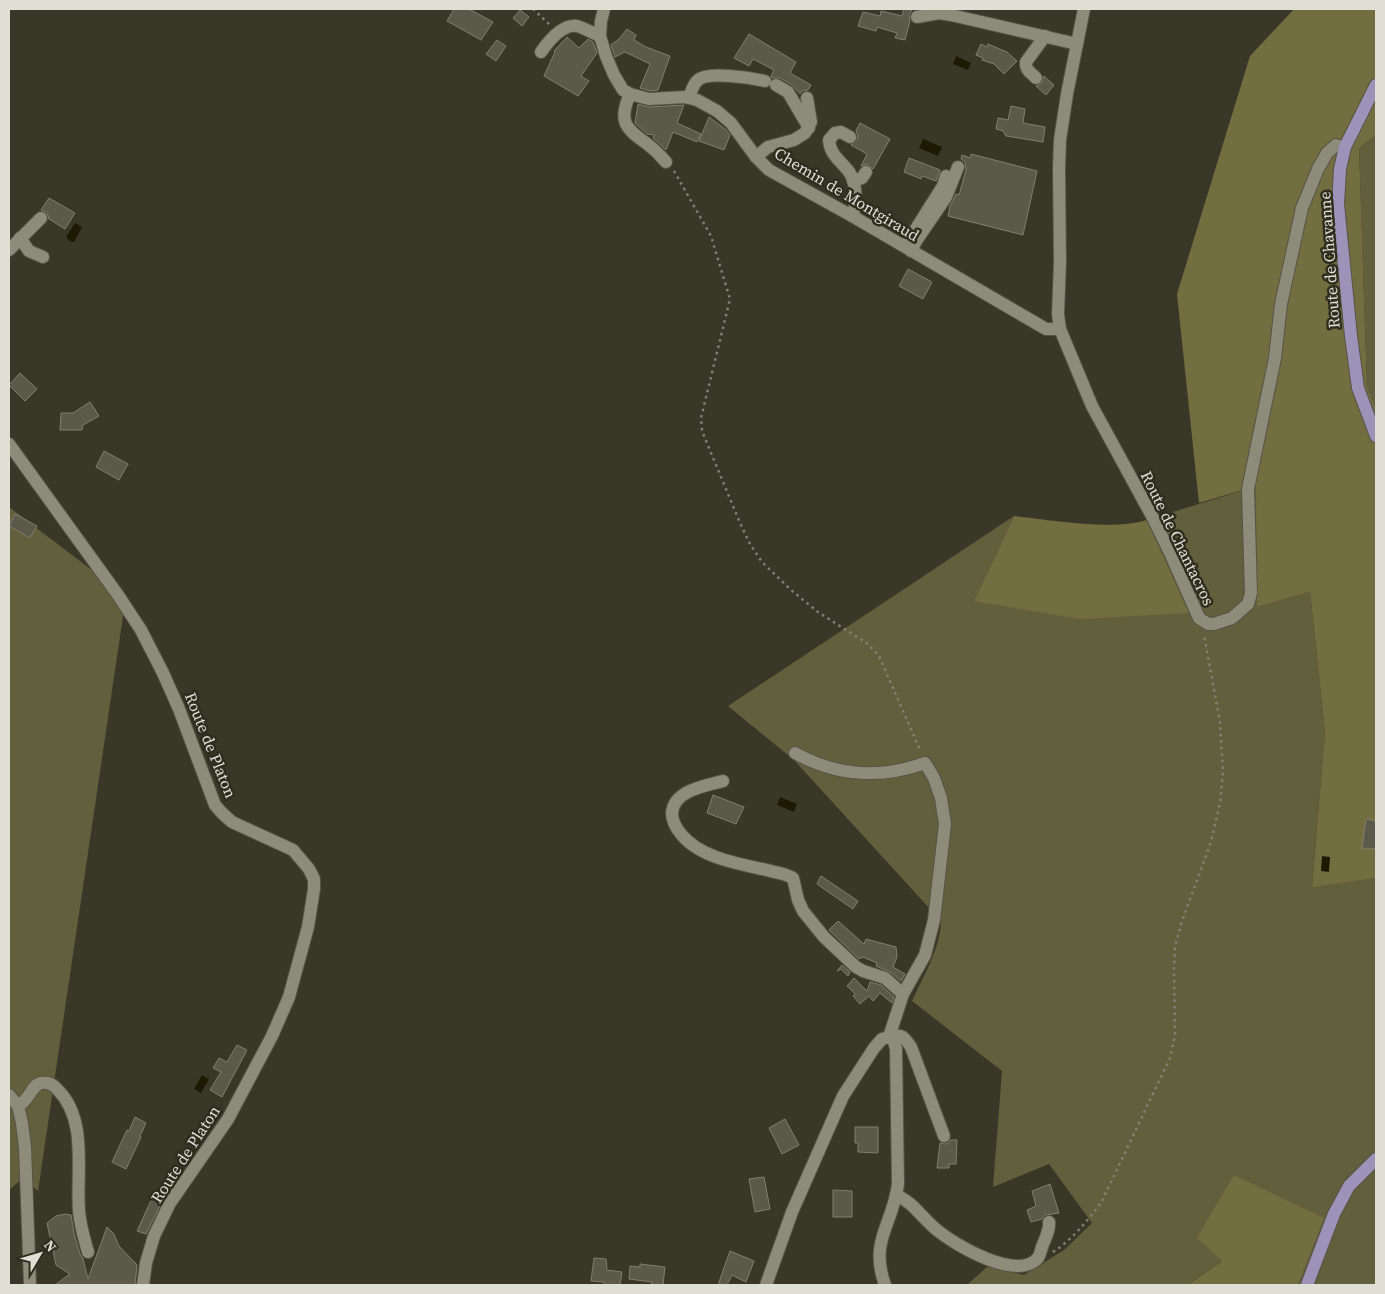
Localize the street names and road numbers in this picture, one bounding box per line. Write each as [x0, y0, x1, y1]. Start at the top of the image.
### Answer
street label: Chemin de Montgiraud [771, 142, 923, 246]
street label: Route de Chavanne [1313, 191, 1345, 329]
street label: Route de Chantacros [1136, 467, 1220, 609]
street label: Route de Platon [180, 689, 242, 801]
street label: Route de Platon [145, 1101, 225, 1207]

